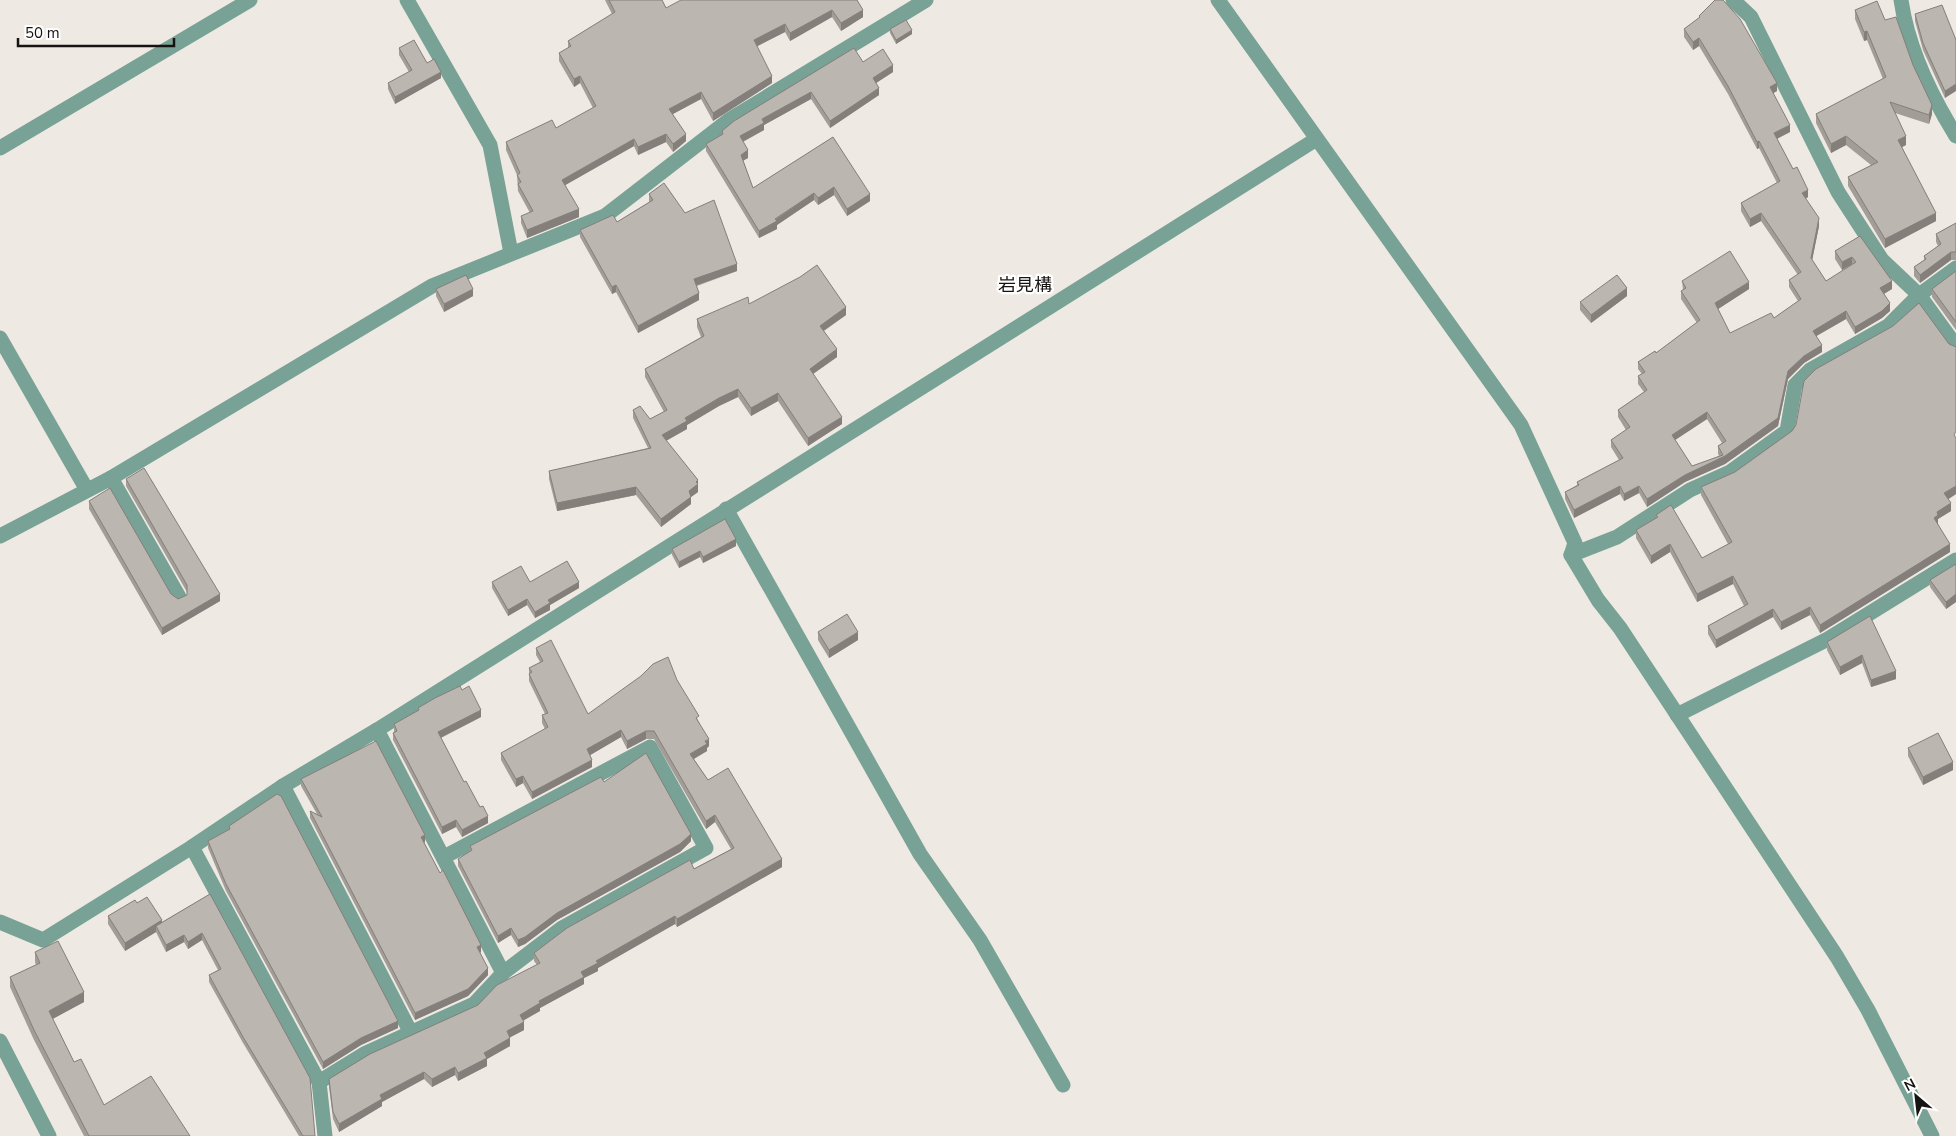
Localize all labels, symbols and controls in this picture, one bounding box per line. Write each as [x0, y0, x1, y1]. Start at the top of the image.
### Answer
scale bar [18, 15, 174, 47]
text: 50 m [25, 23, 60, 43]
district label: 岩見構 [998, 273, 1052, 297]
north arrow [1891, 1071, 1941, 1121]
text: N [1901, 1074, 1919, 1096]

